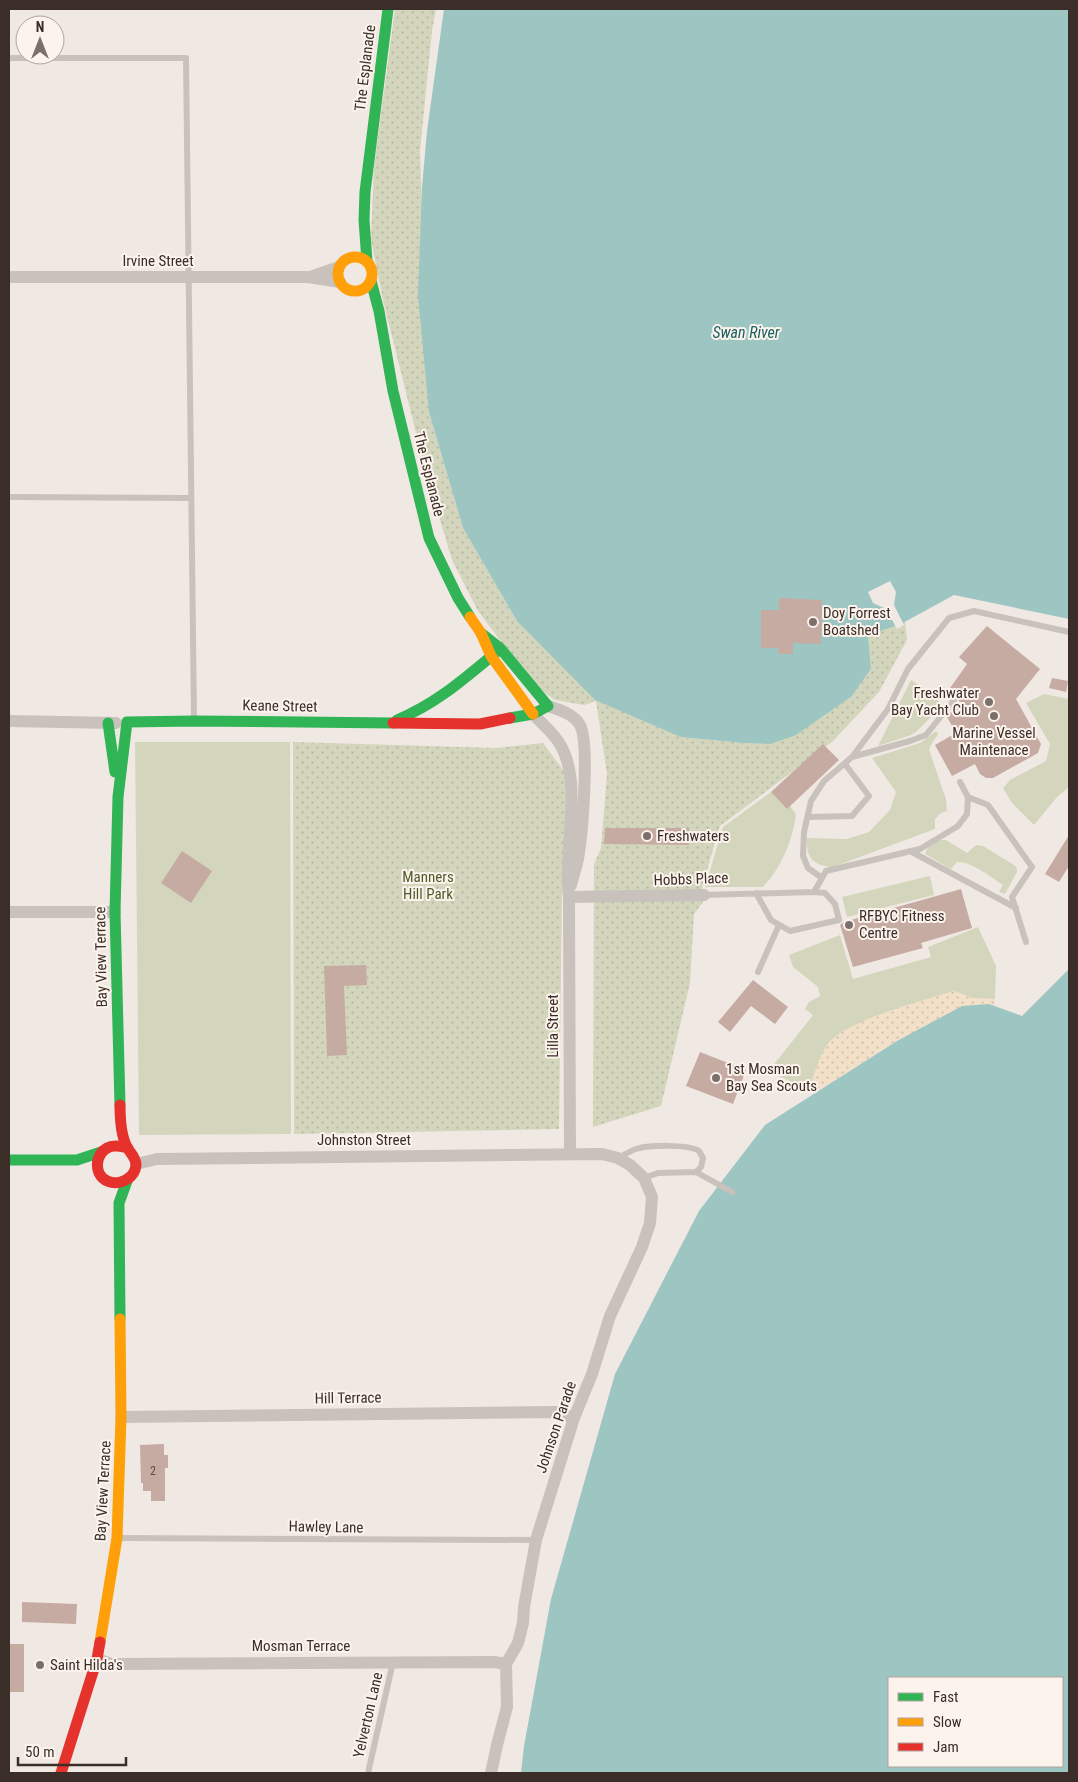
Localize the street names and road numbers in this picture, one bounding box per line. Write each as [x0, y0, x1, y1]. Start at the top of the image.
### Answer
street label: The Esplanade [351, 24, 379, 112]
street label: Irvine Street [122, 252, 194, 270]
street label: The Esplanade [410, 430, 448, 518]
street label: Keane Street [242, 696, 318, 716]
street label: Hobbs Place [653, 869, 729, 889]
street label: Bay View Terrace [91, 906, 111, 1008]
street label: Lilla Street [544, 994, 562, 1058]
street label: Johnston Street [317, 1131, 411, 1149]
street label: Johnson Parade [532, 1379, 580, 1475]
street label: Hill Terrace [314, 1388, 382, 1408]
street label: Bay View Terrace [91, 1440, 115, 1542]
street label: Hawley Lane [288, 1517, 364, 1537]
street label: Mosman Terrace [252, 1637, 350, 1655]
street label: Yelverton Lane [349, 1670, 387, 1760]

